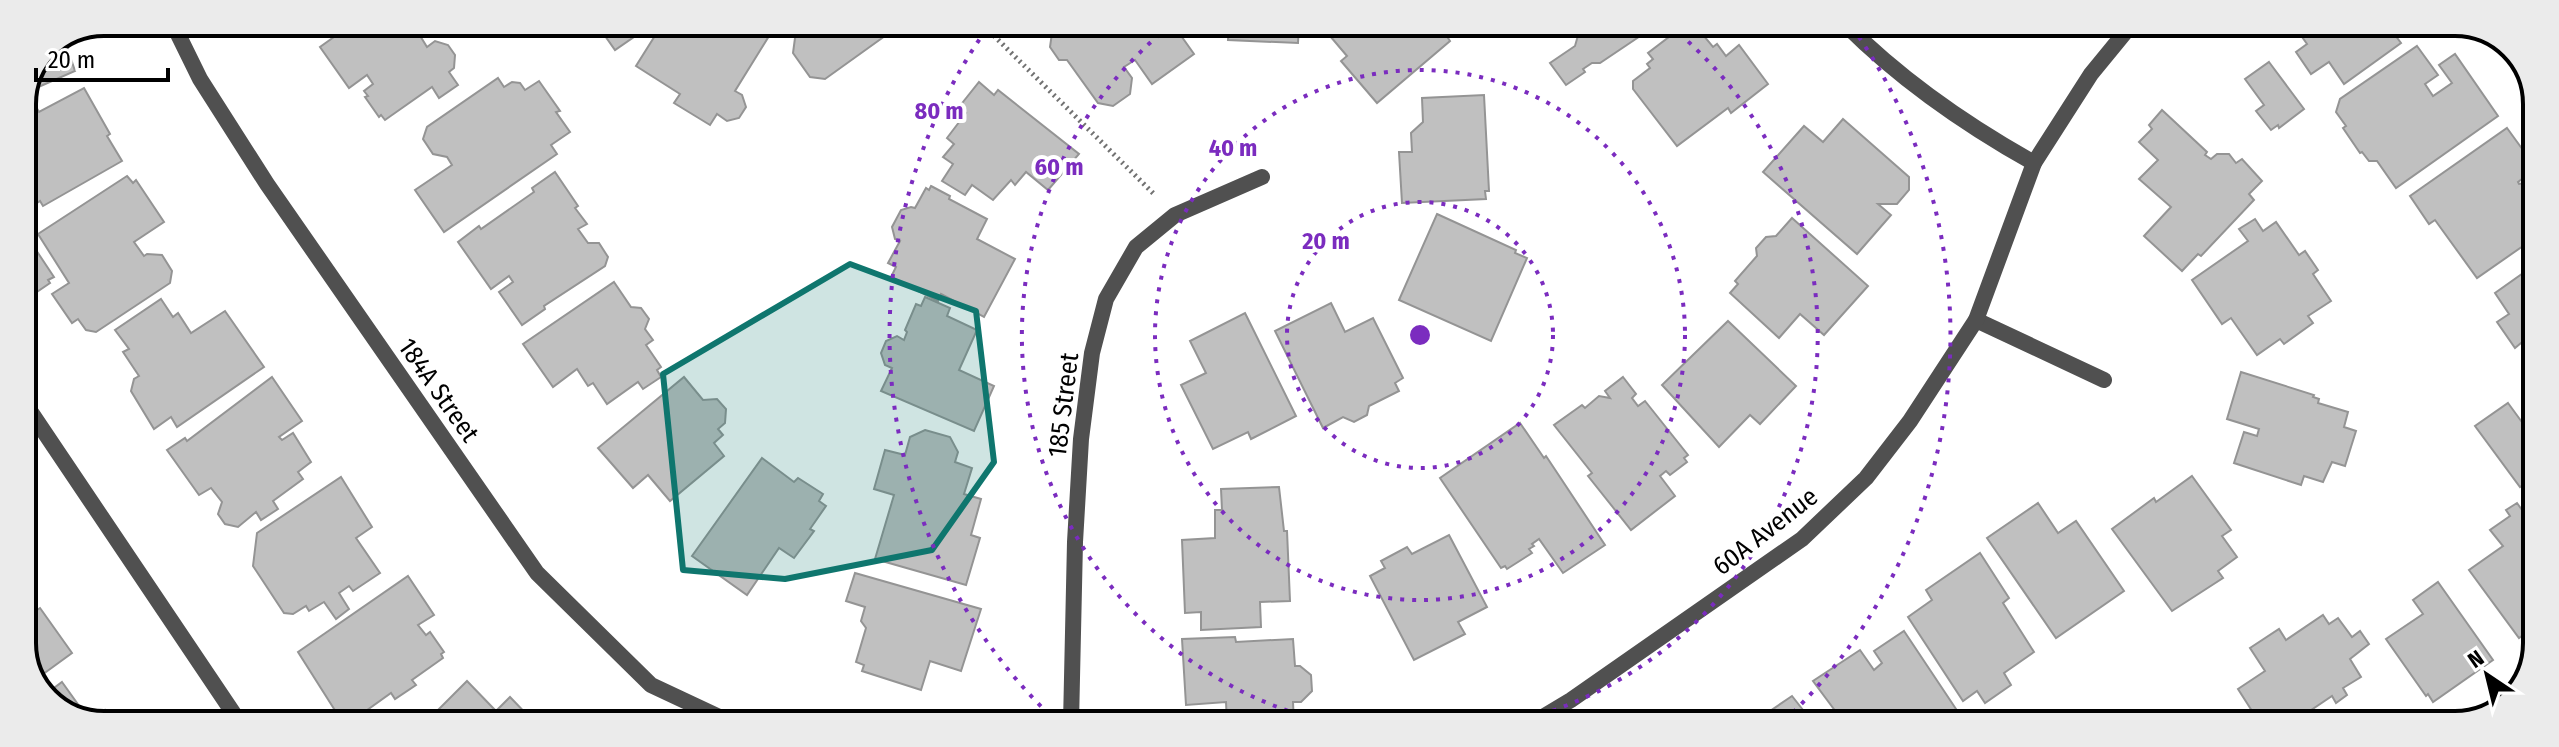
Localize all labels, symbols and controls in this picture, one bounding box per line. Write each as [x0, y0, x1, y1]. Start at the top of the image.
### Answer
scale bar [36, 32, 168, 82]
text: 20 m [48, 46, 95, 74]
text: 80 m [914, 97, 964, 125]
text: 40 m [1209, 134, 1257, 162]
text: 60 m [1035, 153, 1083, 181]
text: 20 m [1301, 227, 1350, 255]
centre of rings [1406, 321, 1434, 349]
street label: 184A Street [392, 332, 486, 449]
street label: 185 Street [1042, 351, 1085, 459]
street label: 60A Avenue [1707, 481, 1824, 582]
north arrow [2447, 635, 2527, 715]
text: N [2463, 644, 2489, 674]

